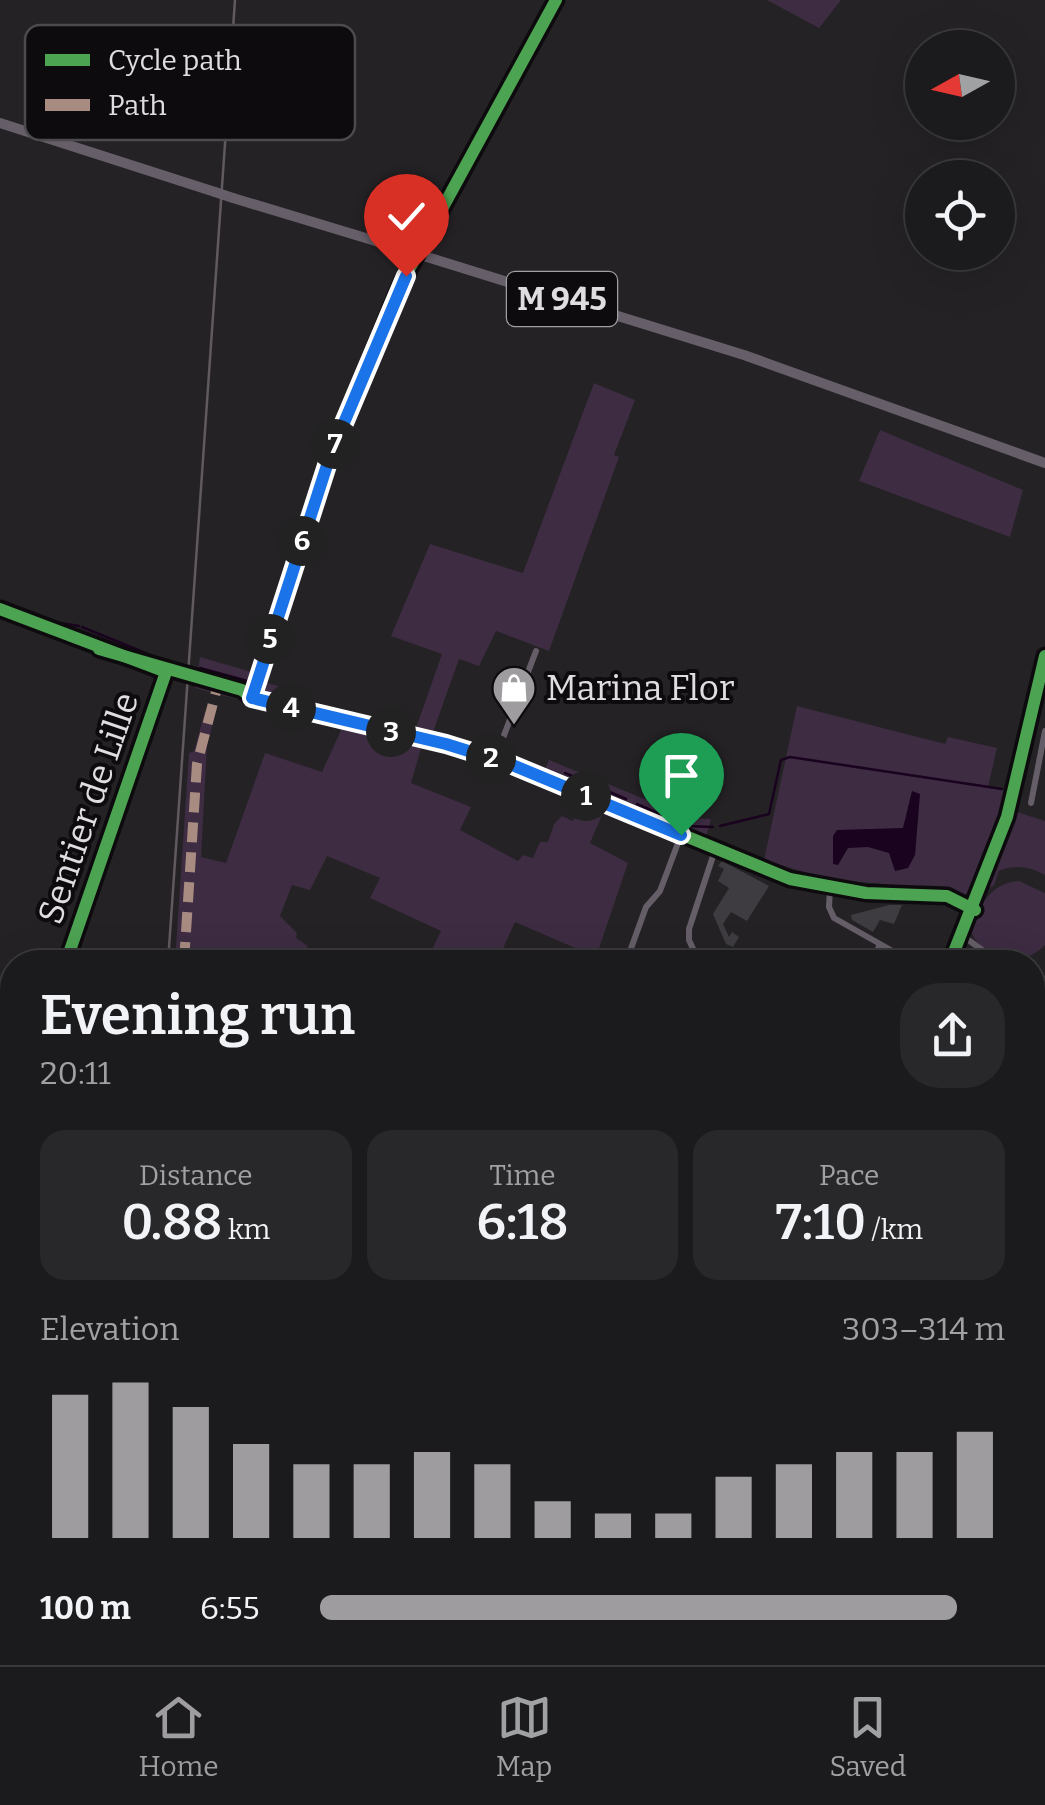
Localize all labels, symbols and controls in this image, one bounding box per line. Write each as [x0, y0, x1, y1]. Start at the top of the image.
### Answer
legend [25, 25, 355, 140]
north arrow [905, 30, 1015, 140]
map controls [905, 30, 1015, 270]
text: Cycle path [108, 44, 242, 77]
text: Path [108, 89, 167, 122]
button: locate [905, 160, 1015, 270]
pin [364, 174, 449, 277]
icon: check [379, 189, 434, 244]
road number: M 945 [507, 272, 617, 326]
pin: 7 [310, 419, 360, 469]
text: 7 [327, 427, 343, 460]
pin: 6 [277, 516, 327, 566]
text: 6 [294, 524, 310, 557]
pin: 5 [245, 614, 295, 664]
text: 5 [262, 622, 278, 655]
shop icon: Marina Flor [491, 665, 537, 726]
place label: Marina Flor [546, 667, 734, 709]
pin: 4 [266, 683, 316, 733]
street label: Sentier de Lille [29, 687, 147, 929]
text: 4 [282, 691, 300, 724]
pin: 3 [366, 707, 416, 757]
text: 3 [383, 715, 399, 748]
pin: 2 [466, 733, 516, 783]
pin [639, 733, 724, 836]
text: 2 [483, 741, 499, 774]
icon: arrive [654, 748, 709, 803]
pin: 1 [561, 771, 611, 821]
text: 1 [580, 779, 592, 812]
text: Evening run [40, 983, 355, 1049]
button: share [900, 983, 1005, 1088]
text: 20:11 [40, 1054, 111, 1092]
text: Distance [139, 1159, 253, 1192]
text: Time [489, 1159, 556, 1192]
text: Pace [819, 1159, 879, 1192]
text: 0.88 [122, 1192, 222, 1252]
text: 6:18 [476, 1192, 569, 1252]
text: 7:10 [775, 1192, 866, 1252]
text: km [222, 1213, 270, 1246]
text: /km [866, 1213, 923, 1246]
text: Elevation [40, 1310, 180, 1348]
text: 303–314 m [842, 1310, 1005, 1348]
text: 100 m [40, 1589, 131, 1627]
text: 6:55 [200, 1589, 260, 1627]
tab: Home [139, 1690, 219, 1783]
tab: Map [496, 1690, 552, 1783]
tab: Saved [829, 1690, 906, 1783]

